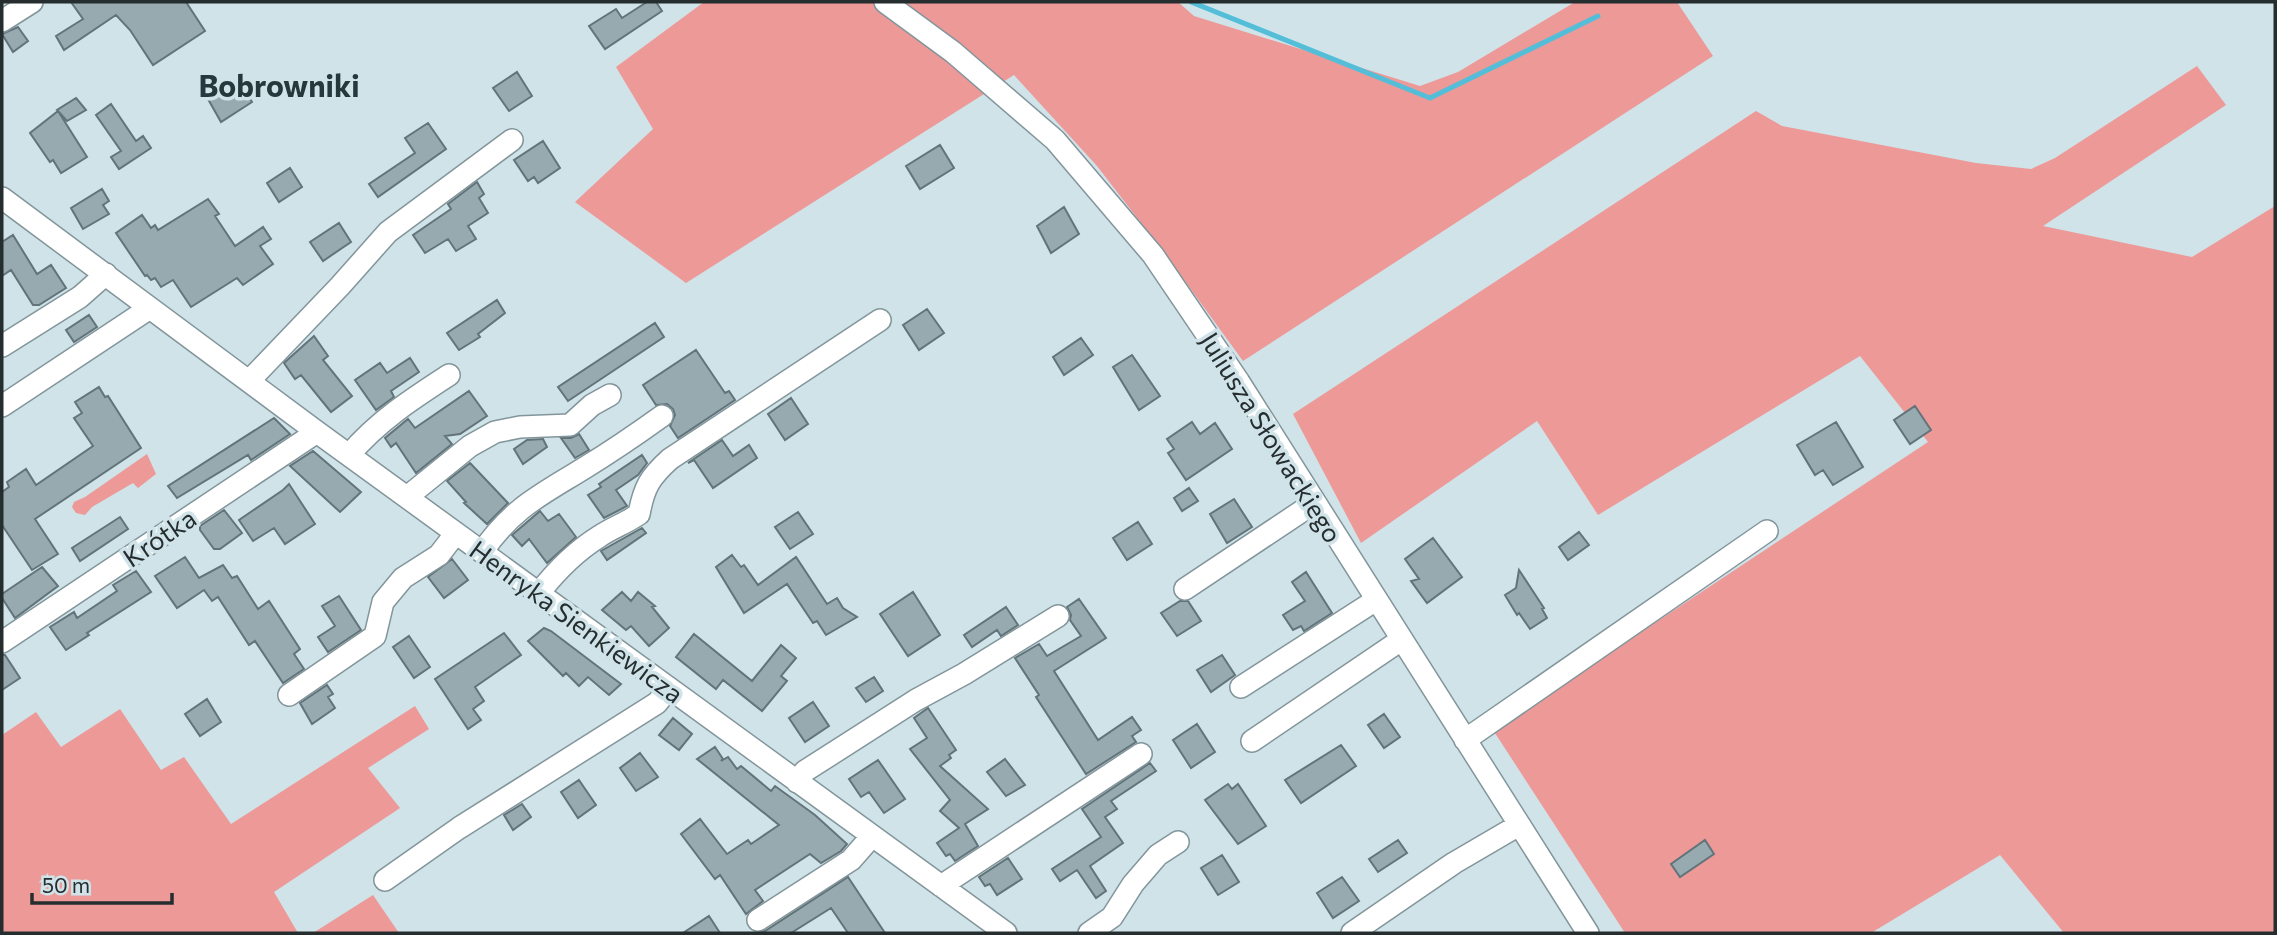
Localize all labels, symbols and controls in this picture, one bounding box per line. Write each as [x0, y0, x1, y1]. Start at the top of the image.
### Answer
district label: Bobrowniki [199, 66, 360, 103]
street label: Juliusza Słowackiego [1195, 326, 1349, 548]
street label: Krótka [117, 501, 201, 573]
street label: Henryka Sienkiewicza [464, 533, 690, 709]
scale bar [32, 862, 172, 906]
text: 50 m [42, 872, 90, 897]

